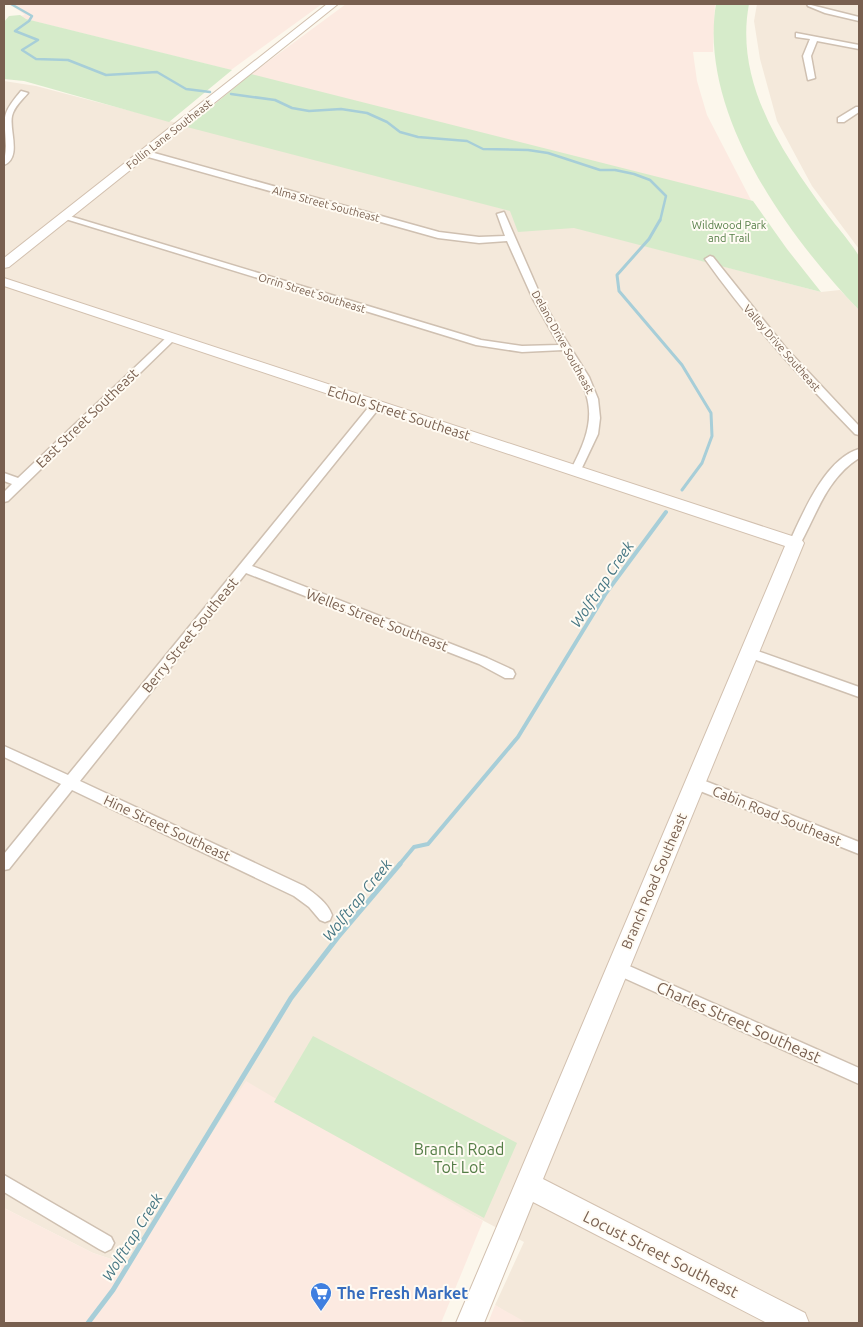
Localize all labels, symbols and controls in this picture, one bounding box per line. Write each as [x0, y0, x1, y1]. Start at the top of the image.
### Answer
street label: Follin Lane Southeast [124, 96, 215, 171]
street label: Alma Street Southeast [271, 184, 382, 224]
park label: Wildwood Park and Trail [692, 219, 767, 244]
street label: Orrin Street Southeast [257, 271, 368, 315]
street label: Delano Drive Southeast [530, 288, 597, 396]
street label: Valley Drive Southeast [741, 302, 823, 394]
street label: East Street Southeast [33, 365, 142, 471]
street label: Echols Street Southeast [326, 382, 473, 444]
water label: Wolftrap Creek [567, 538, 637, 630]
street label: Berry Street Southeast [139, 574, 242, 696]
street label: Welles Street Southeast [304, 586, 451, 655]
street label: Cabin Road Southeast [710, 783, 844, 849]
street label: Hine Street Southeast [101, 792, 233, 865]
street label: Branch Road Southeast [618, 810, 690, 951]
water label: Wolftrap Creek [319, 856, 395, 944]
street label: Charles Street Southeast [654, 978, 825, 1067]
park label: Branch Road Tot Lot [414, 1140, 504, 1176]
water label: Wolftrap Creek [98, 1190, 166, 1284]
street label: Locust Street Southeast [580, 1207, 742, 1301]
supermarket icon: The Fresh Market [309, 1281, 333, 1312]
place label: The Fresh Market [337, 1284, 468, 1302]

